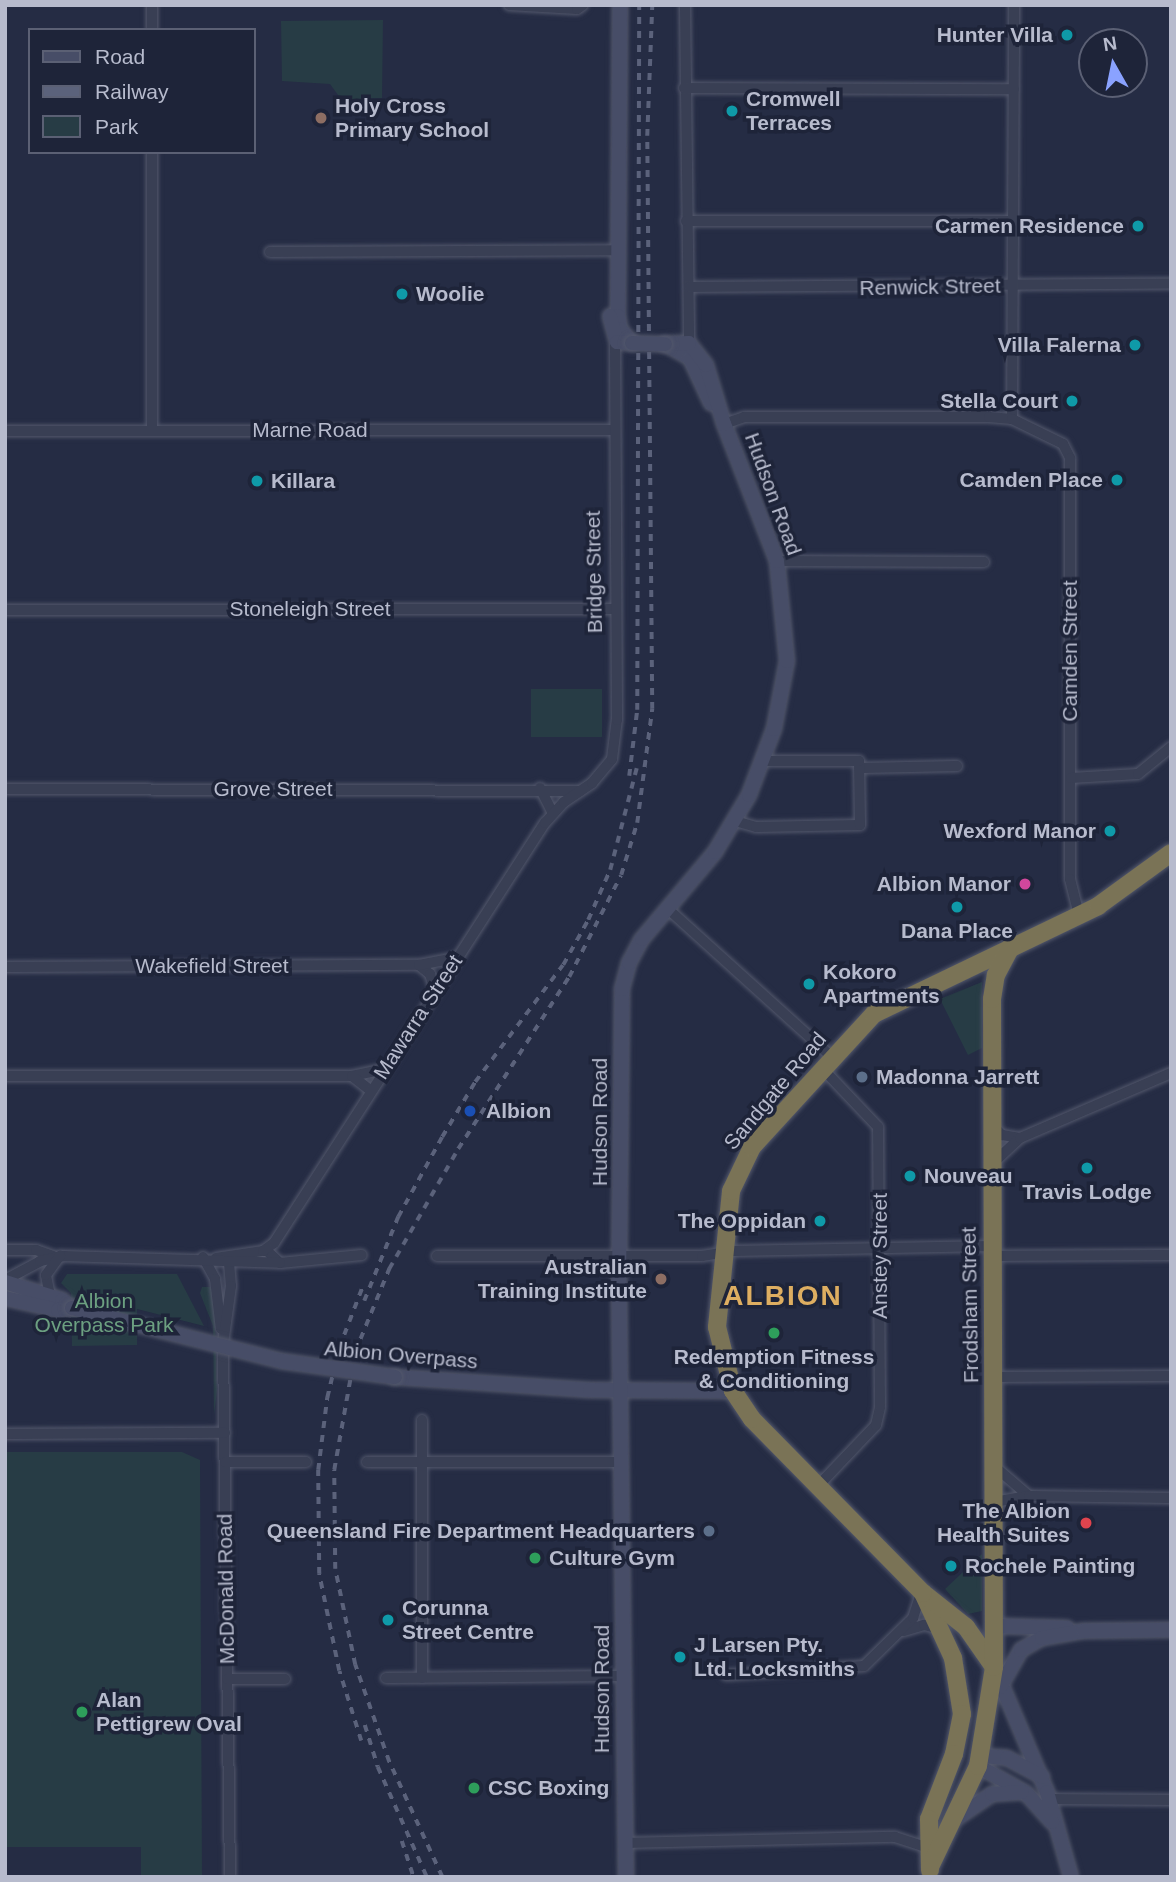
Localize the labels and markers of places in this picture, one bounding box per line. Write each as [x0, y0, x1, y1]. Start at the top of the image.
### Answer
place label: Hunter Villa [937, 22, 1053, 48]
marker: Hunter Villa [1059, 27, 1075, 43]
place label: Cromwell Terraces [746, 86, 841, 136]
place label: Holy Cross Primary School [335, 93, 489, 143]
marker: Cromwell Terraces [724, 103, 740, 119]
marker: Holy Cross Primary School [313, 110, 329, 126]
place label: Carmen Residence [935, 213, 1124, 239]
marker: Carmen Residence [1130, 218, 1146, 234]
place label: Woolie [416, 281, 484, 307]
marker: Woolie [394, 286, 410, 302]
place label: Villa Falerna [998, 332, 1121, 358]
marker: Villa Falerna [1127, 337, 1143, 353]
place label: Stella Court [940, 388, 1058, 414]
marker: Stella Court [1064, 393, 1080, 409]
place label: Camden Place [959, 467, 1103, 493]
place label: Killara [271, 468, 335, 494]
marker: Camden Place [1109, 472, 1125, 488]
marker: Killara [249, 473, 265, 489]
place label: Wexford Manor [944, 818, 1096, 844]
marker: Wexford Manor [1102, 823, 1118, 839]
place label: Albion Manor [877, 871, 1011, 897]
marker: Albion Manor [1017, 876, 1033, 892]
marker: Dana Place [949, 899, 965, 915]
place label: Dana Place [901, 918, 1013, 944]
place label: Kokoro Apartments [823, 959, 940, 1009]
marker: Kokoro Apartments [801, 976, 817, 992]
place label: Madonna Jarrett [876, 1064, 1039, 1090]
marker: Madonna Jarrett [854, 1069, 870, 1085]
place label: Albion [486, 1098, 551, 1124]
marker: Albion [460, 1101, 480, 1121]
marker: Travis Lodge [1079, 1160, 1095, 1176]
place label: Nouveau [924, 1163, 1013, 1189]
marker: Nouveau [902, 1168, 918, 1184]
place label: Travis Lodge [1022, 1179, 1152, 1205]
place label: The Oppidan [678, 1208, 806, 1234]
marker: The Oppidan [812, 1213, 828, 1229]
place label: Australian Training Institute [478, 1254, 647, 1304]
marker: Australian Training Institute [653, 1271, 669, 1287]
marker: Redemption Fitness & Conditioning [766, 1325, 782, 1341]
place label: Redemption Fitness & Conditioning [674, 1344, 874, 1394]
place label: The Albion Health Suites [937, 1498, 1070, 1548]
marker: The Albion Health Suites [1076, 1513, 1096, 1533]
place label: Queensland Fire Department Headquarters [267, 1518, 695, 1544]
marker: Queensland Fire Department Headquarters [701, 1523, 717, 1539]
place label: Culture Gym [549, 1545, 675, 1571]
marker: Culture Gym [527, 1550, 543, 1566]
place label: Rochele Painting [965, 1553, 1135, 1579]
marker: Rochele Painting [943, 1558, 959, 1574]
place label: Corunna Street Centre [402, 1595, 534, 1645]
marker: Corunna Street Centre [380, 1612, 396, 1628]
place label: J Larsen Pty. Ltd. Locksmiths [694, 1632, 855, 1682]
marker: J Larsen Pty. Ltd. Locksmiths [672, 1649, 688, 1665]
place label: Alan Pettigrew Oval [96, 1687, 242, 1737]
marker: Alan Pettigrew Oval [74, 1704, 90, 1720]
place label: CSC Boxing [488, 1775, 609, 1801]
marker: CSC Boxing [466, 1780, 482, 1796]

